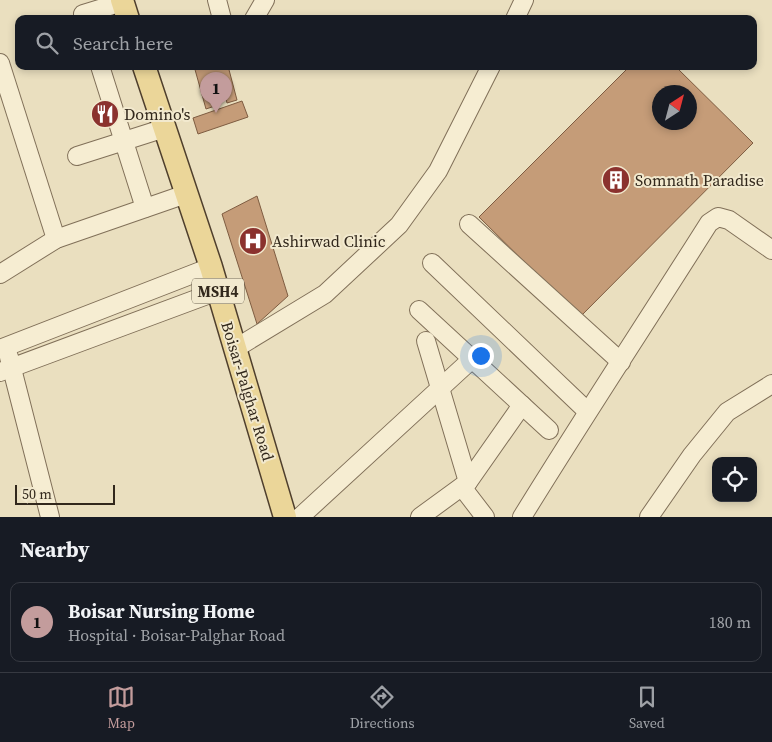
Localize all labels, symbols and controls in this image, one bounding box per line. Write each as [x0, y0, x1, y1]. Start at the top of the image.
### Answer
search box [15, 15, 757, 70]
icon: search [33, 29, 61, 57]
text: Search here [73, 30, 173, 56]
pin: 1 [200, 72, 232, 113]
north arrow [652, 85, 697, 130]
restaurant icon: Domino's [90, 99, 120, 129]
place label: Domino's [124, 103, 191, 125]
building icon: Somnath Paradise [601, 165, 631, 195]
place label: Somnath Paradise [635, 169, 764, 191]
hospital icon: Ashirwad Clinic [238, 226, 268, 256]
place label: Ashirwad Clinic [272, 230, 386, 252]
road number: MSH4 [192, 278, 244, 304]
street label: Boisar-Palghar Road [216, 319, 280, 463]
your location [468, 343, 494, 369]
map controls [712, 457, 757, 502]
button: locate [712, 457, 757, 502]
scale bar [15, 482, 115, 505]
text: 50 m [22, 484, 52, 504]
text: Nearby [20, 535, 90, 564]
text: Boisar Nursing Home [68, 598, 255, 624]
text: 1 [33, 611, 41, 633]
text: 180 m [709, 611, 751, 633]
text: Hospital · Boisar-Palghar Road [68, 624, 285, 646]
tab: Map [107, 683, 135, 733]
tab: Directions [350, 683, 414, 733]
tab: Saved [629, 683, 665, 733]

